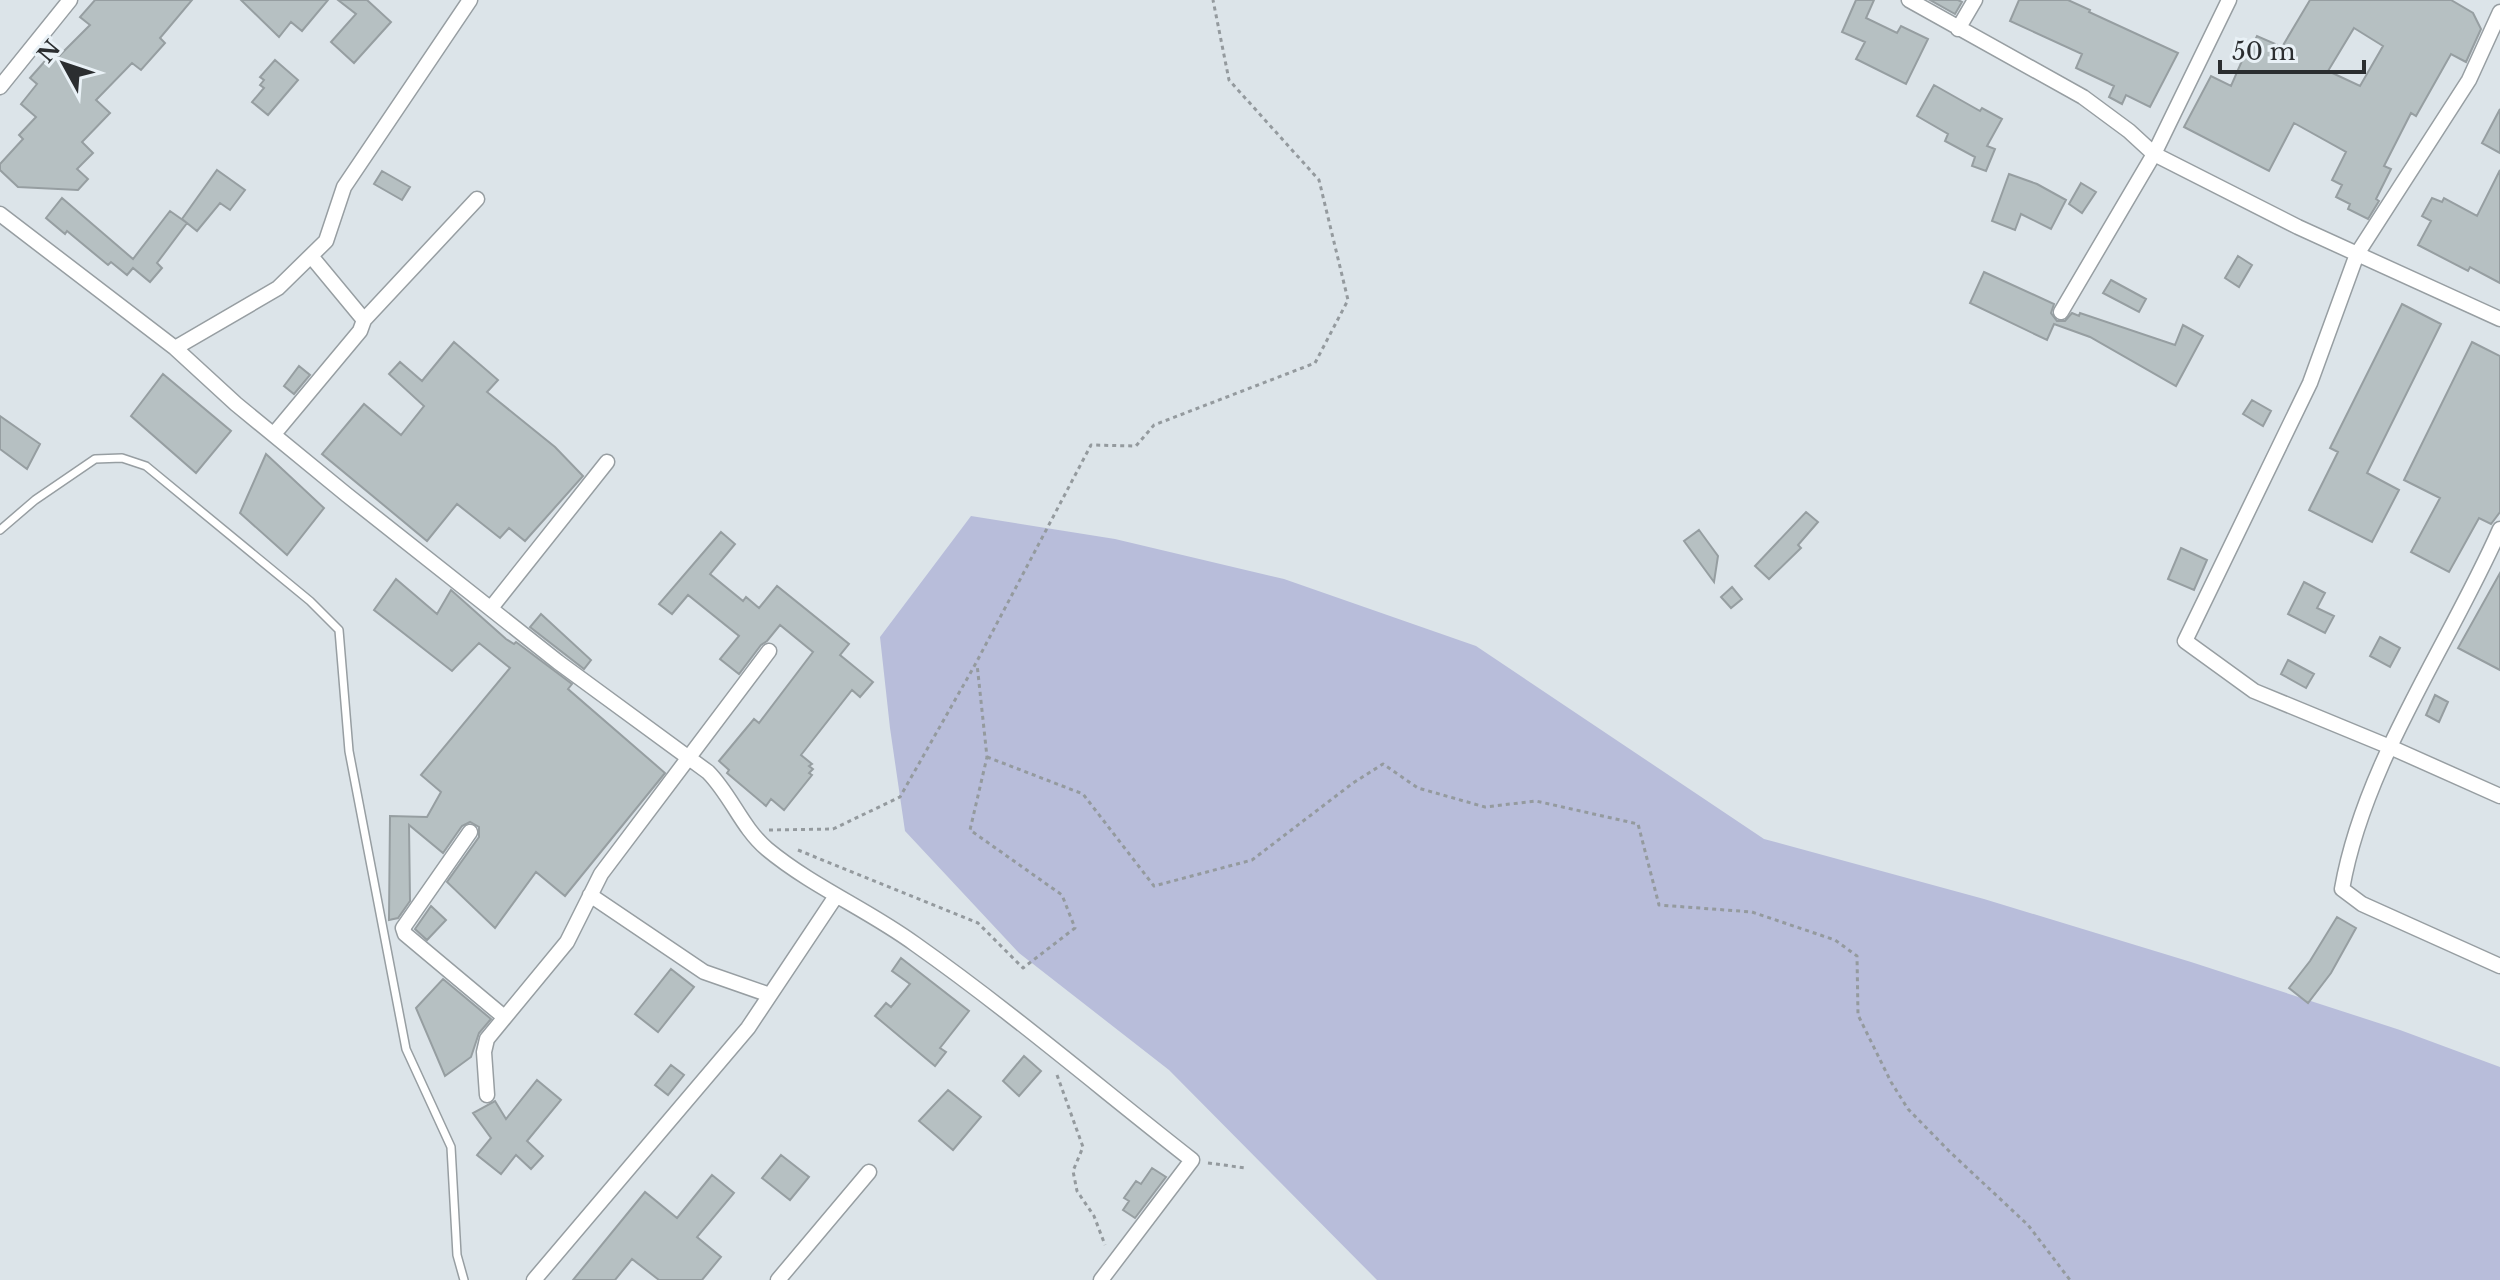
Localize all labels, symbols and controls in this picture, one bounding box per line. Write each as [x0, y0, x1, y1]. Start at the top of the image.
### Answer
north arrow [24, 24, 104, 104]
scale bar [2220, 24, 2364, 74]
text: N [32, 35, 66, 68]
text: 50 m [2232, 37, 2296, 66]

